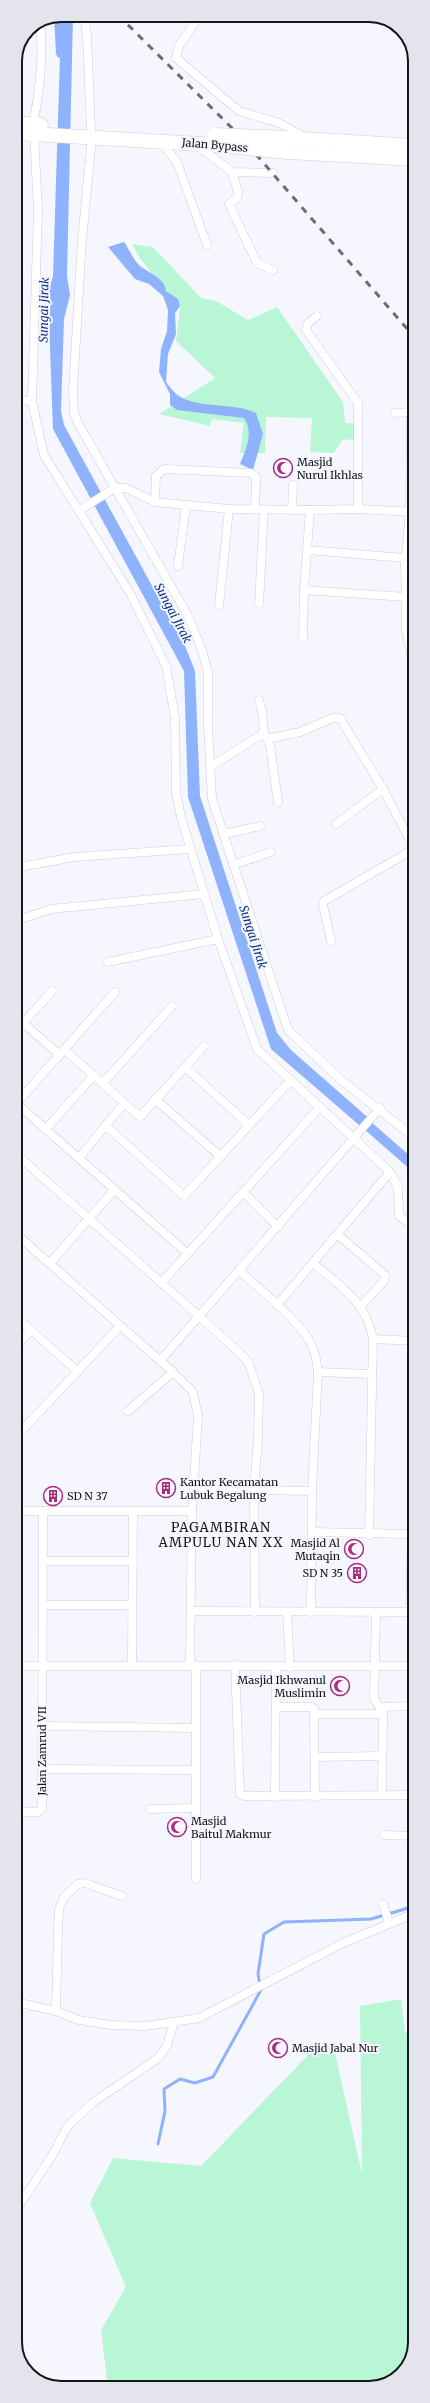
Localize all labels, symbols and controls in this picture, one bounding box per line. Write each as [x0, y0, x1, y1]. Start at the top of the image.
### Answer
street label: Jalan Bypass [180, 135, 249, 155]
water label: Sungai Jirak [35, 277, 52, 343]
place label: Masjid Nurul Ikhlas [297, 455, 363, 482]
mosque icon: Masjid Nurul Ikhlas [272, 457, 294, 479]
water label: Sungai Jirak [151, 580, 196, 646]
water label: Sungai Jirak [236, 903, 271, 971]
place label: Kantor Kecamatan Lubuk Begalung [180, 1475, 279, 1502]
building icon: Kantor Kecamatan Lubuk Begalung [155, 1477, 177, 1499]
building icon: SD N 37 [42, 1485, 64, 1507]
place label: SD N 37 [67, 1489, 108, 1503]
district label: PAGAMBIRAN AMPULU NAN XX [157, 1519, 284, 1551]
place label: Masjid Al Mutaqin [291, 1536, 341, 1563]
mosque icon: Masjid Al Mutaqin [343, 1538, 365, 1560]
building icon: SD N 35 [346, 1562, 368, 1584]
place label: SD N 35 [303, 1566, 343, 1580]
place label: Masjid Ikhwanul Muslimin [237, 1673, 327, 1700]
mosque icon: Masjid Ikhwanul Muslimin [329, 1675, 351, 1697]
street label: Jalan Zamrud VII [35, 1706, 49, 1797]
place label: Masjid Baitul Makmur [191, 1814, 271, 1841]
mosque icon: Masjid Baitul Makmur [166, 1816, 188, 1838]
mosque icon: Masjid Jabal Nur [267, 2037, 289, 2059]
place label: Masjid Jabal Nur [292, 2041, 379, 2055]

